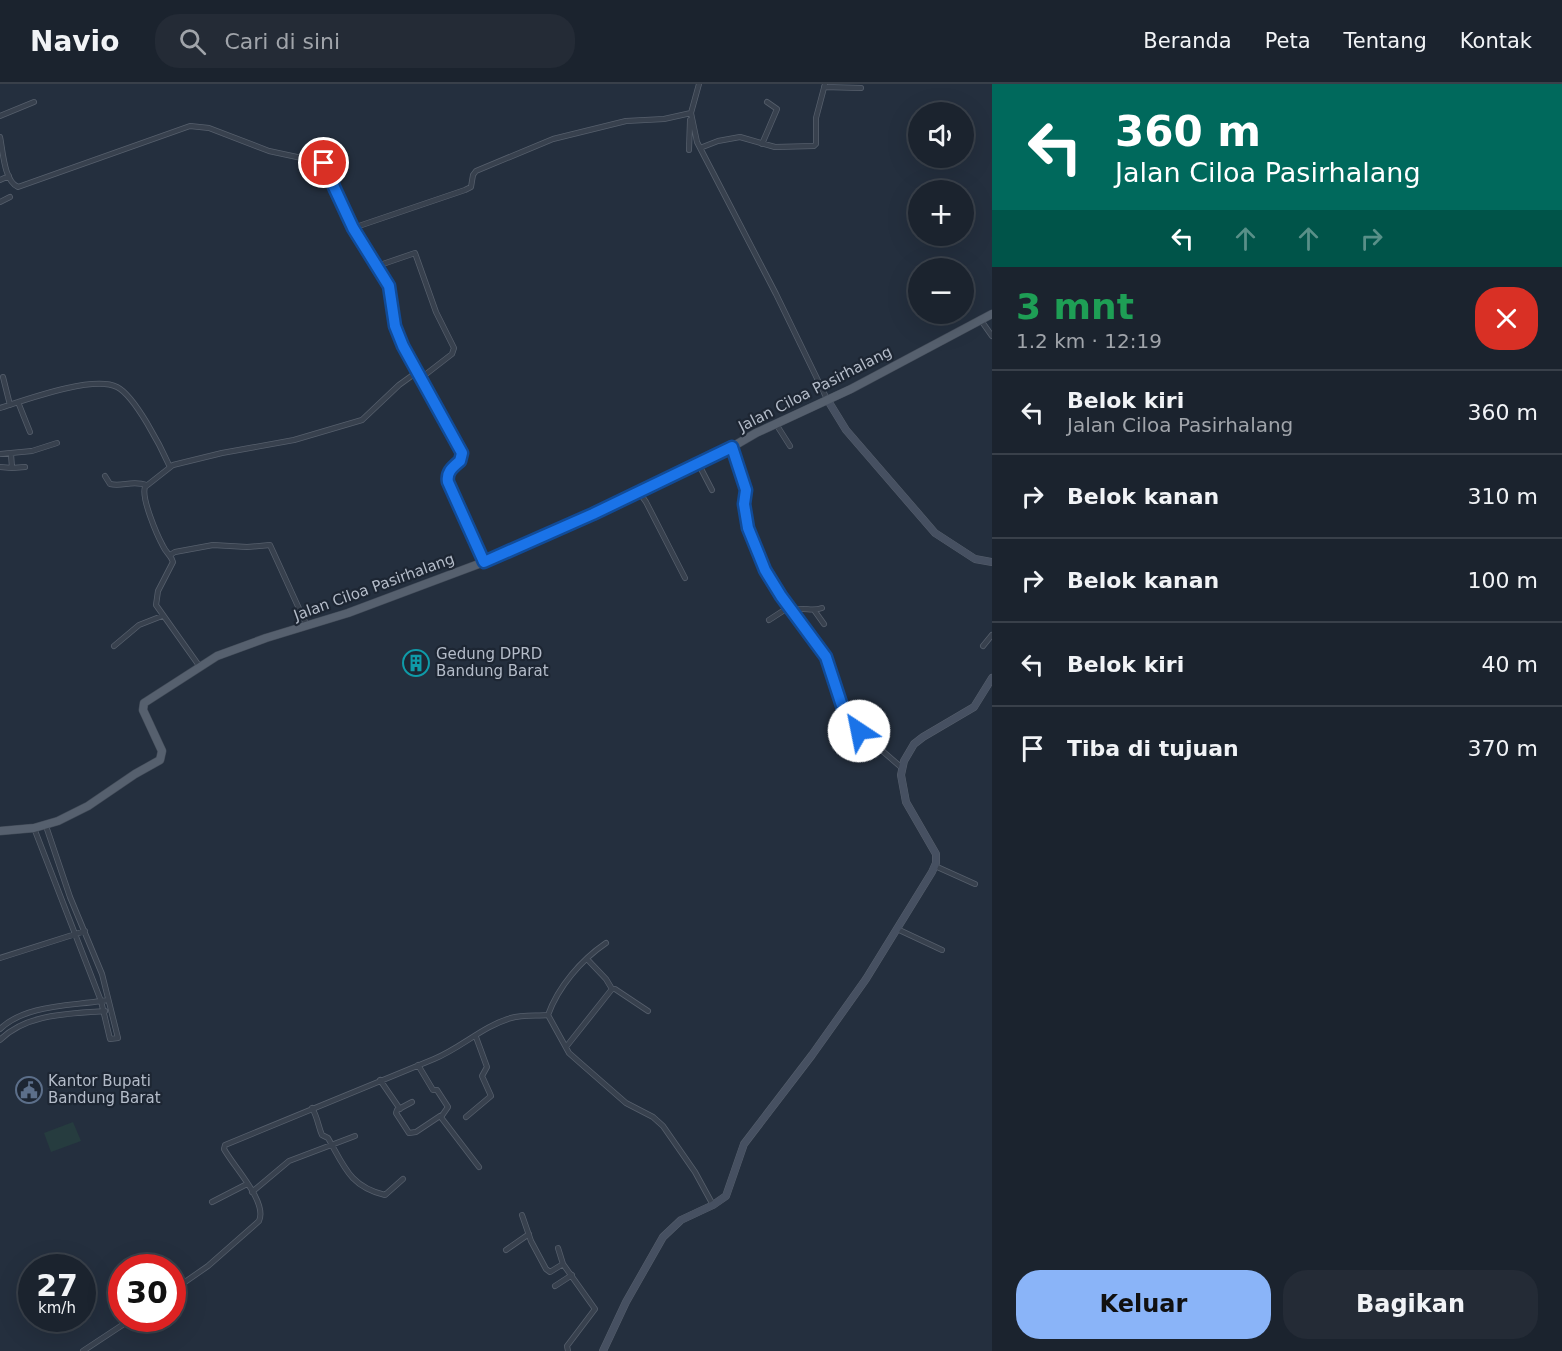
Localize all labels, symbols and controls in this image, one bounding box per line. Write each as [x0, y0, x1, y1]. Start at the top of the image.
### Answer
search box [155, 14, 575, 68]
text: Navio [30, 25, 119, 58]
icon: search [176, 25, 209, 58]
text: Cari di sini [224, 29, 340, 54]
text: Beranda [1143, 29, 1232, 53]
text: Peta [1265, 29, 1311, 53]
text: Tentang [1344, 29, 1427, 53]
text: Kontak [1460, 29, 1532, 53]
map controls [908, 102, 974, 324]
button: sound [908, 102, 974, 168]
text: 360 m [1115, 107, 1261, 156]
icon: left [1016, 108, 1094, 186]
pin [298, 137, 349, 188]
icon: arrive [307, 146, 340, 179]
text: Jalan Ciloa Pasirhalang [1115, 157, 1421, 188]
button: + [908, 180, 974, 246]
icon: left [1166, 222, 1199, 255]
icon: ahead [1229, 222, 1262, 255]
icon: ahead [1292, 222, 1325, 255]
icon: right [1355, 222, 1388, 255]
button: − [908, 258, 974, 324]
text: 3 mnt [1016, 286, 1134, 327]
button: close [1475, 287, 1538, 350]
text: 1.2 km · 12:19 [1016, 329, 1162, 353]
street label: Jalan Ciloa Pasirhalang [734, 342, 895, 436]
text: Belok kiri [1067, 388, 1184, 413]
icon: left [1016, 396, 1049, 429]
text: 360 m [1468, 400, 1538, 425]
text: Jalan Ciloa Pasirhalang [1067, 413, 1293, 437]
icon: right [1016, 480, 1049, 513]
text: Belok kanan [1067, 484, 1219, 509]
text: 310 m [1468, 484, 1538, 509]
street label: Jalan Ciloa Pasirhalang [290, 550, 457, 625]
icon: right [1016, 564, 1049, 597]
text: Belok kanan [1067, 568, 1219, 593]
text: 100 m [1468, 568, 1538, 593]
place label: Gedung DPRD Bandung Barat [436, 645, 549, 680]
building icon: Gedung DPRD Bandung Barat [401, 648, 431, 678]
icon: left [1016, 648, 1049, 681]
text: Belok kiri [1067, 652, 1184, 677]
text: 40 m [1482, 652, 1538, 677]
position arrow [827, 699, 891, 763]
icon: arrive [1016, 732, 1049, 765]
text: Tiba di tujuan [1067, 736, 1239, 761]
text: 370 m [1468, 736, 1538, 761]
place label: Kantor Bupati Bandung Barat [48, 1072, 161, 1107]
public building icon: Kantor Bupati Bandung Barat [14, 1075, 44, 1105]
speed limit sign: 30 [108, 1254, 186, 1332]
text: 27 [36, 1268, 78, 1303]
button: Keluar [1016, 1270, 1271, 1339]
button: Bagikan [1283, 1270, 1538, 1339]
text: km/h [38, 1299, 76, 1317]

